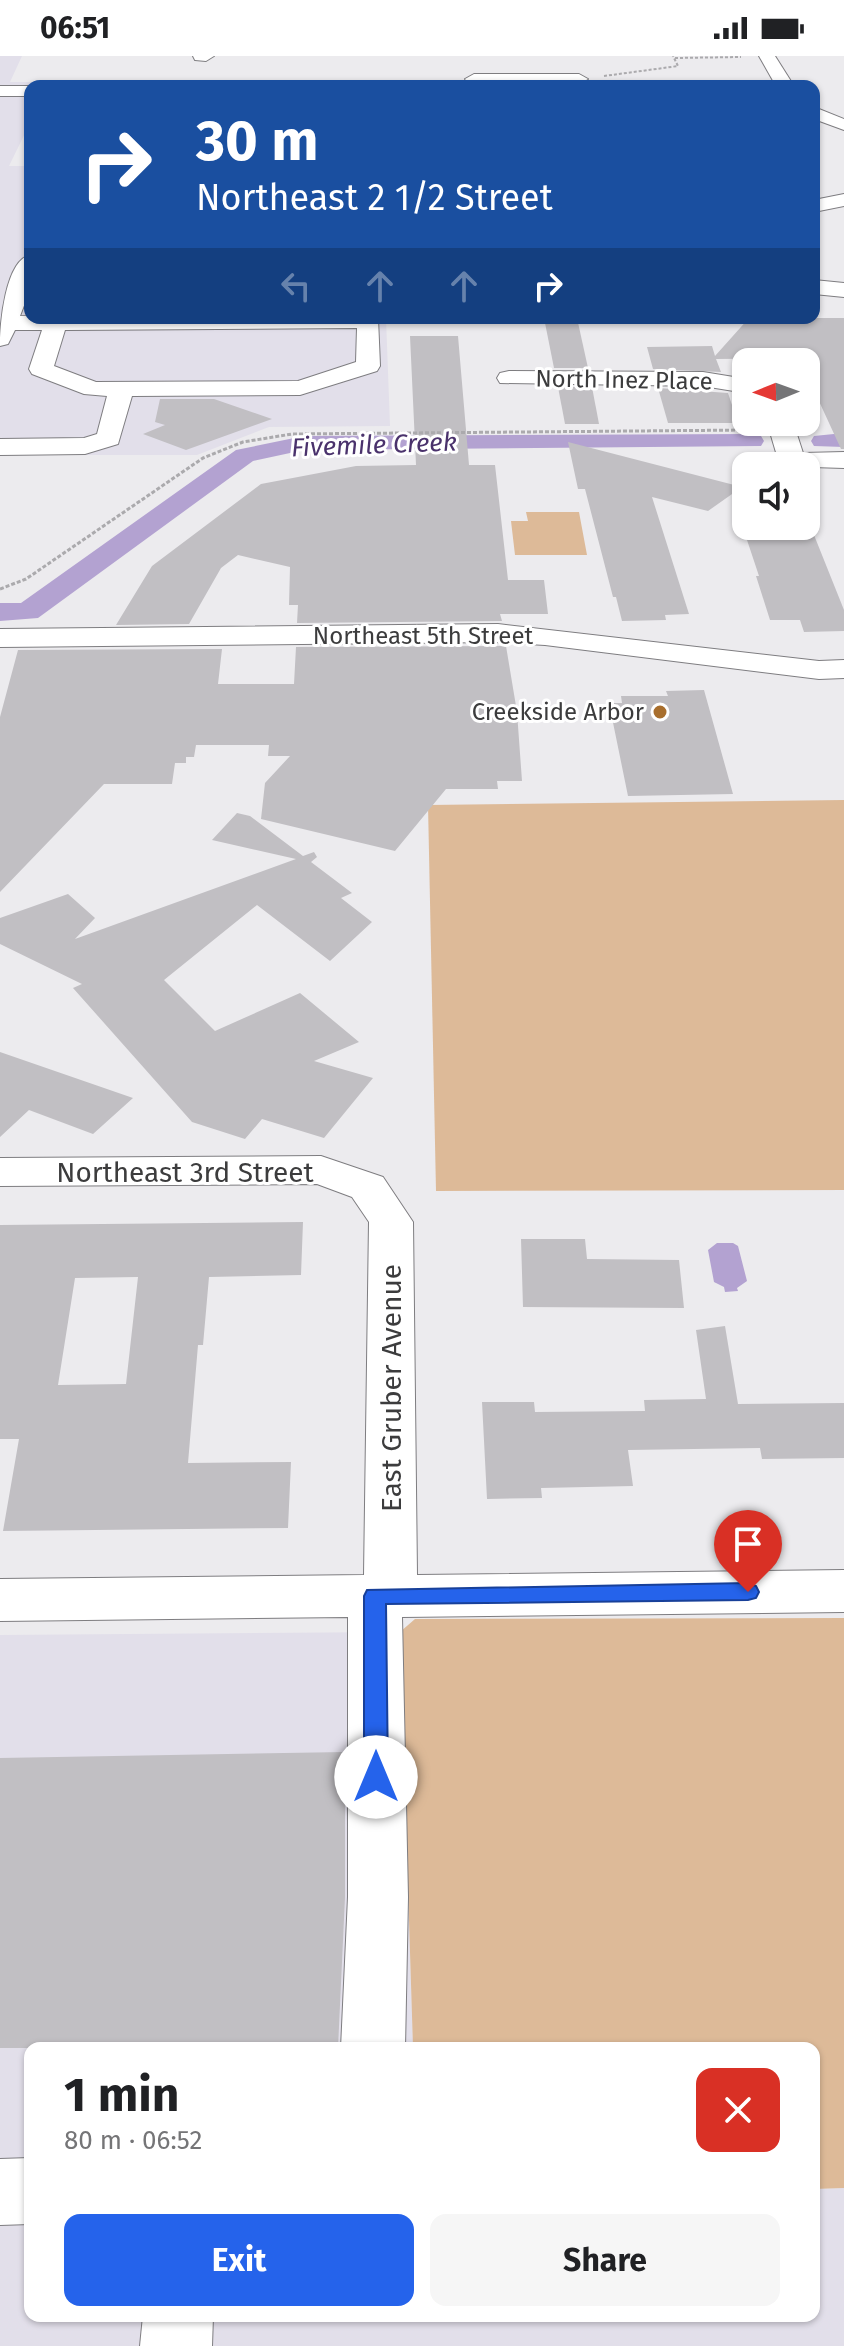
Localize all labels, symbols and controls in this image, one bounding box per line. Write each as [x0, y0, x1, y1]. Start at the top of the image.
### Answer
text: 06:51 [40, 10, 110, 46]
text: 30 m [196, 108, 318, 175]
icon: right [64, 112, 168, 216]
text: Northeast 2 1/2 Street [196, 176, 553, 220]
icon: left [274, 264, 318, 308]
icon: ahead [358, 264, 402, 308]
icon: ahead [442, 264, 486, 308]
icon: right [526, 264, 570, 308]
north arrow [732, 348, 820, 436]
map controls [732, 348, 820, 540]
street label: North Inez Place [535, 364, 713, 396]
water label: Fivemile Creek [291, 427, 457, 463]
button: sound [732, 452, 820, 540]
street label: Northeast 5th Street [313, 622, 534, 650]
place label: Creekside Arbor [472, 698, 645, 726]
marker: Creekside Arbor [651, 703, 669, 721]
street label: Northeast 3rd Street [56, 1156, 315, 1189]
street label: East Gruber Avenue [375, 1264, 408, 1512]
pin [714, 1510, 782, 1592]
icon: arrive [726, 1522, 770, 1566]
position arrow [334, 1735, 418, 1819]
text: 1 min [64, 2066, 179, 2124]
button: close [696, 2068, 780, 2152]
text: 80 m · 06:52 [64, 2125, 202, 2156]
button: Exit [64, 2214, 414, 2306]
button: Share [430, 2214, 780, 2306]

